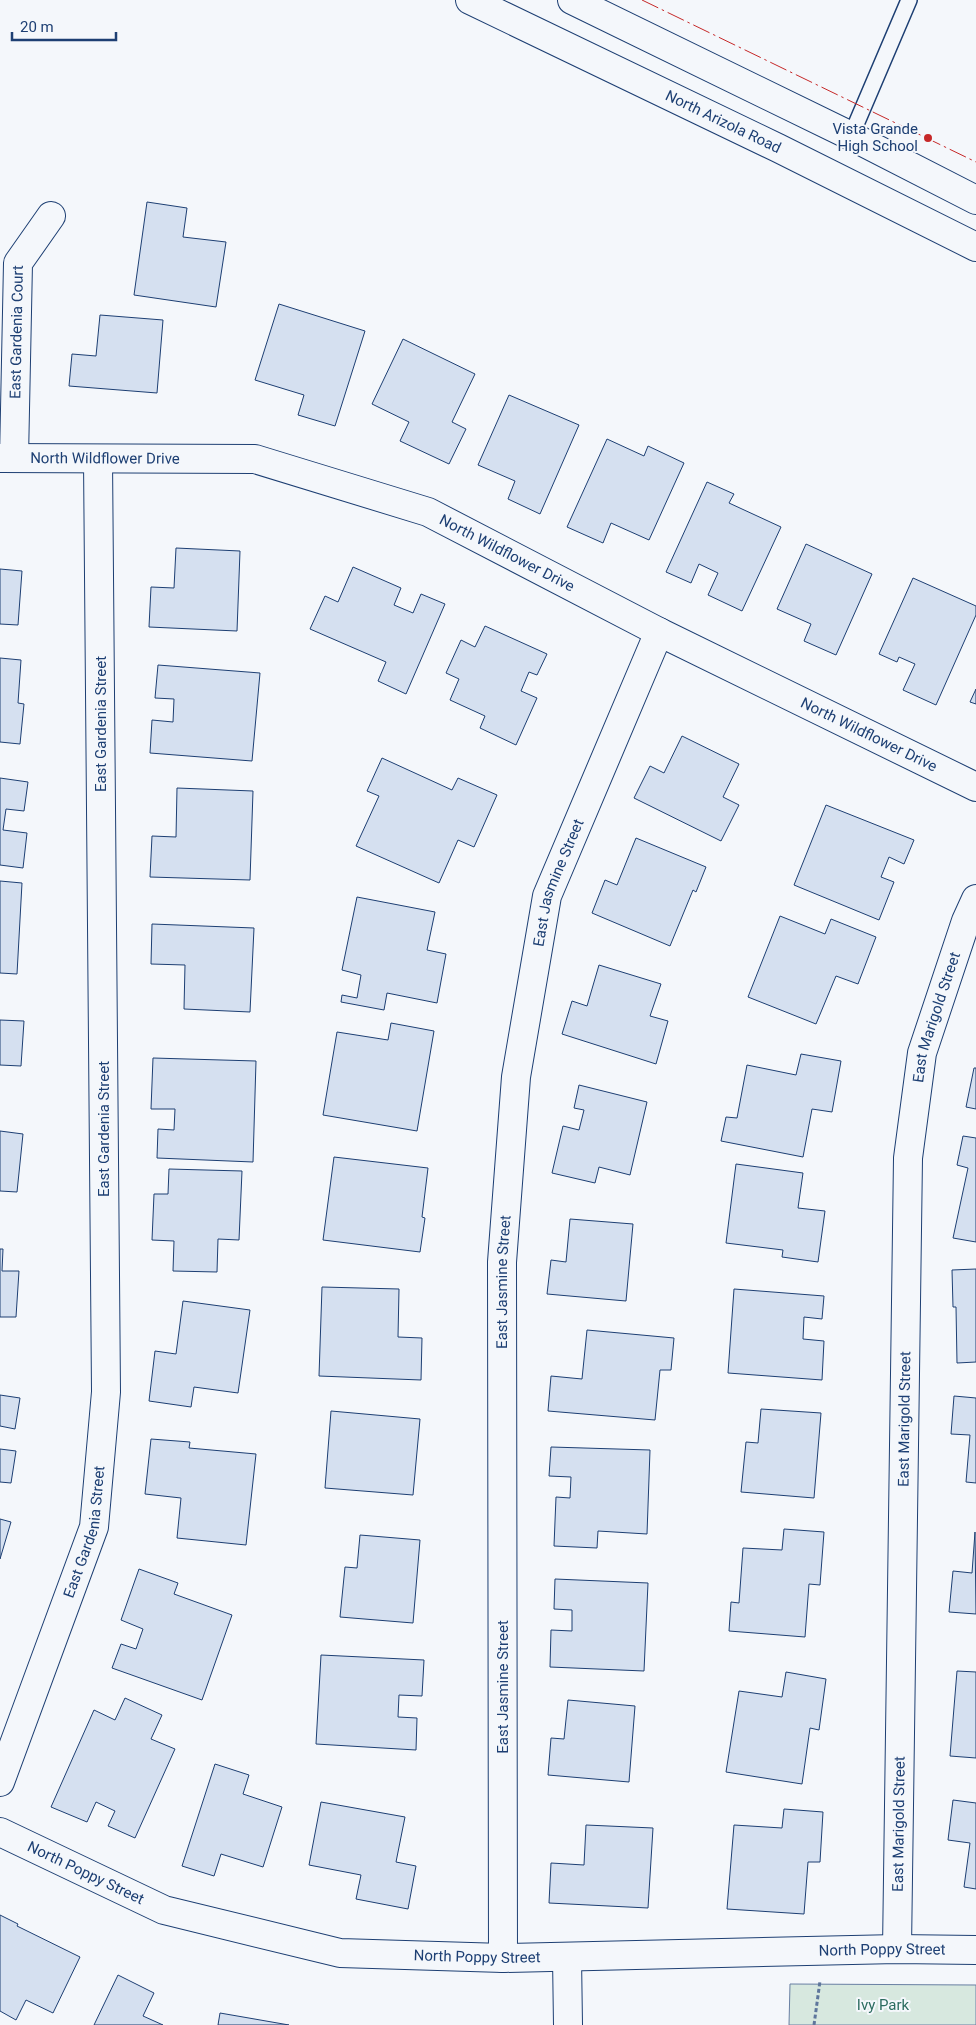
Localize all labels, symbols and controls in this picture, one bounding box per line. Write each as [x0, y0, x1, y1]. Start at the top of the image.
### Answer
scale bar [12, 10, 116, 42]
text: 20 m [20, 18, 54, 36]
street label: North Arizola Road [663, 86, 784, 157]
place label: Vista Grande High School [832, 120, 918, 155]
marker: Vista Grande High School [922, 132, 934, 144]
street label: East Gardenia Court [6, 265, 27, 399]
street label: North Wildflower Drive [30, 449, 180, 468]
street label: North Wildflower Drive [436, 511, 578, 596]
street label: East Gardenia Street [92, 656, 110, 792]
street label: North Wildflower Drive [798, 694, 940, 776]
street label: East Jasmine Street [530, 816, 588, 948]
street label: East Marigold Street [909, 950, 964, 1084]
street label: East Gardenia Street [95, 1061, 113, 1197]
street label: East Jasmine Street [493, 1214, 515, 1349]
street label: East Marigold Street [894, 1351, 914, 1487]
street label: East Gardenia Street [60, 1465, 108, 1600]
street label: East Jasmine Street [494, 1620, 512, 1754]
street label: East Marigold Street [889, 1756, 909, 1892]
street label: North Poppy Street [25, 1837, 147, 1908]
street label: North Poppy Street [818, 1940, 946, 1960]
street label: North Poppy Street [413, 1946, 541, 1967]
park label: Ivy Park [857, 1996, 910, 2014]

